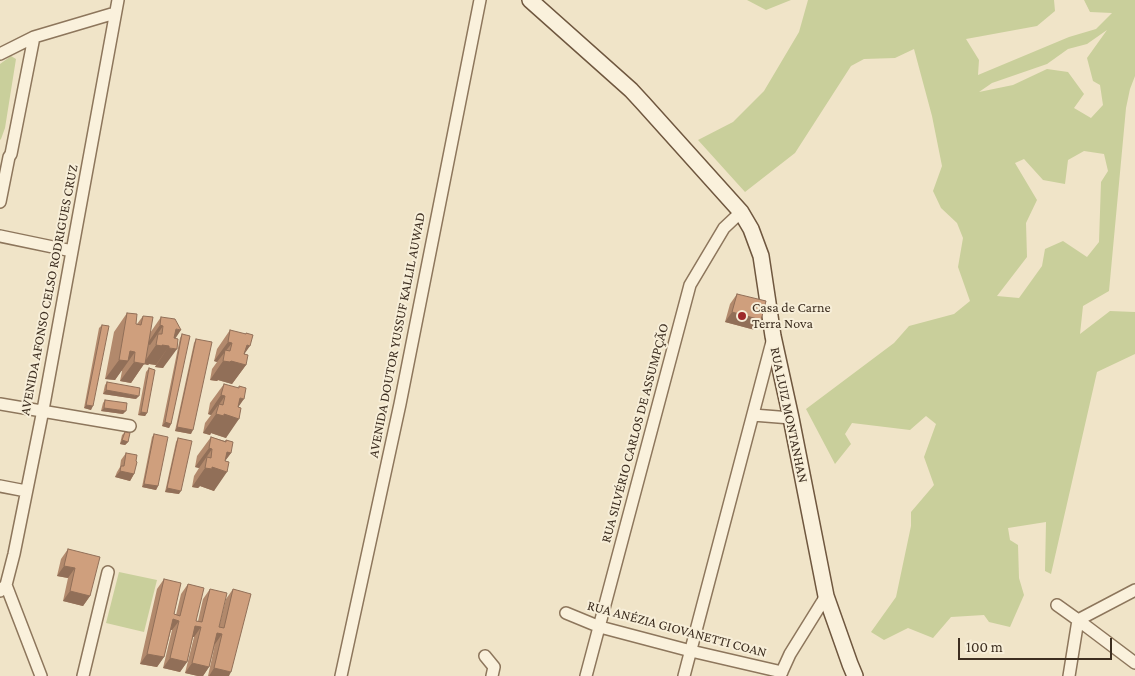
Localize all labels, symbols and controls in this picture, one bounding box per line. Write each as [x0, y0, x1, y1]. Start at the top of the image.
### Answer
street label: AVENIDA AFONSO CELSO RODRIGUES CRUZ [16, 163, 82, 417]
street label: AVENIDA DOUTOR YUSSUF KALLIL AUWAD [365, 211, 429, 459]
place label: Casa de Carne Terra Nova [752, 300, 831, 332]
marker: Casa de Carne Terra Nova [736, 310, 748, 322]
street label: RUA SILVÉRIO CARLOS DE ASSUMPÇÃO [598, 321, 672, 545]
street label: RUA LUIZ MONTANHAN [766, 346, 812, 484]
street label: RUA ANÉZIA GIOVANETTI COAN [585, 597, 769, 661]
scale bar [960, 628, 1114, 660]
text: 100 m [966, 639, 1003, 655]

